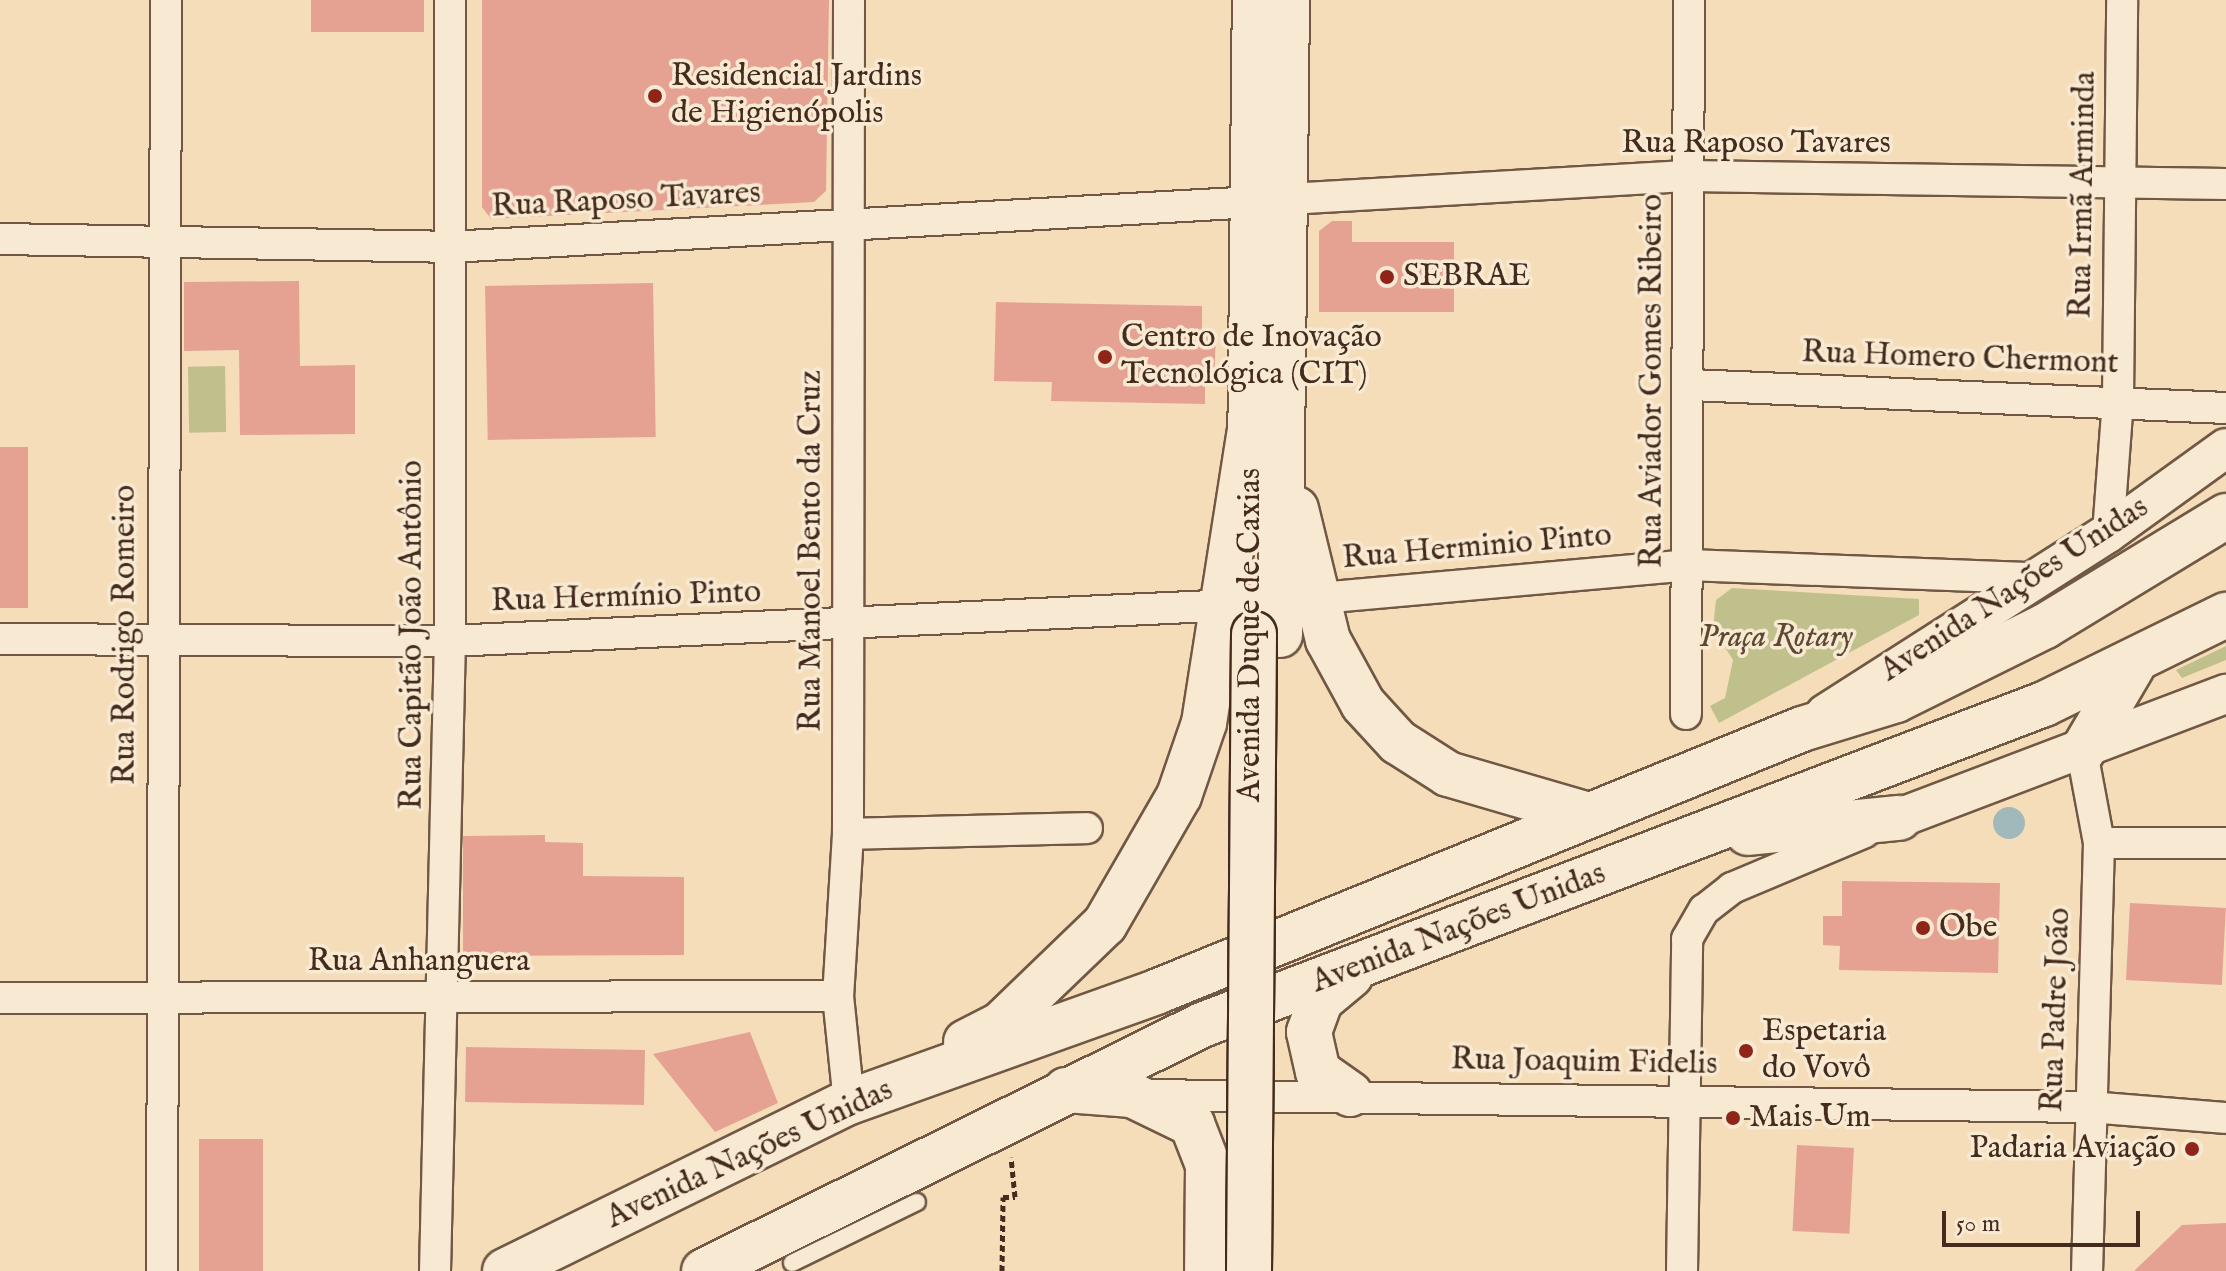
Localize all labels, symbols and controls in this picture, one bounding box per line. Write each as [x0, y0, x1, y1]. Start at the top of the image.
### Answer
place label: Residencial Jardins de Higienópolis [671, 59, 922, 134]
street label: Rua Irmã Arminda [2063, 71, 2105, 319]
marker: Residencial Jardins de Higienópolis [646, 87, 664, 105]
street label: Rua Raposo Tavares [1621, 125, 1891, 163]
street label: Rua Raposo Tavares [490, 175, 762, 227]
street label: Rua Aviador Gomes Ribeiro [1634, 194, 1672, 568]
place label: SEBRAE [1403, 258, 1530, 296]
marker: SEBRAE [1378, 268, 1396, 286]
place label: Centro de Inovação Tecnológica (CIT) [1121, 320, 1382, 395]
street label: Rua Homero Chermont [1801, 334, 2119, 384]
marker: Centro de Inovação Tecnológica (CIT) [1096, 348, 1114, 366]
street label: Rua Manoel Bento da Cruz [793, 370, 831, 732]
street label: Rua Capitão João Antônio [394, 460, 432, 810]
street label: Avenida Duque de Caxias [1232, 468, 1270, 802]
street label: Rua Rodrigo Romeiro [107, 485, 145, 785]
street label: Avenida Nações Unidas [1874, 489, 2156, 691]
street label: Rua Herminio Pinto [1341, 517, 1613, 579]
street label: Rua Hermínio Pinto [490, 574, 762, 622]
park label: Praça Rotary [1699, 619, 1853, 657]
street label: Avenida Nações Unidas [1307, 855, 1611, 1003]
street label: Rua Padre João [2034, 907, 2080, 1113]
place label: Obe [1939, 909, 1997, 947]
marker: Obe [1914, 919, 1932, 937]
street label: Rua Anhanguera [308, 943, 530, 981]
place label: Espetaria do Vovô [1762, 1014, 1886, 1089]
street label: Rua Joaquim Fidelis [1450, 1041, 1718, 1085]
marker: Espetaria do Vovô [1737, 1042, 1755, 1060]
street label: Avenida Nações Unidas [601, 1072, 899, 1238]
place label: Mais Um [1749, 1099, 1871, 1137]
marker: Mais Um [1724, 1109, 1742, 1127]
place label: Padaria Aviação [1970, 1130, 2176, 1168]
marker: Padaria Aviação [2183, 1140, 2201, 1158]
scale bar [1946, 1195, 2144, 1245]
text: 50 m [1956, 1209, 2000, 1240]

